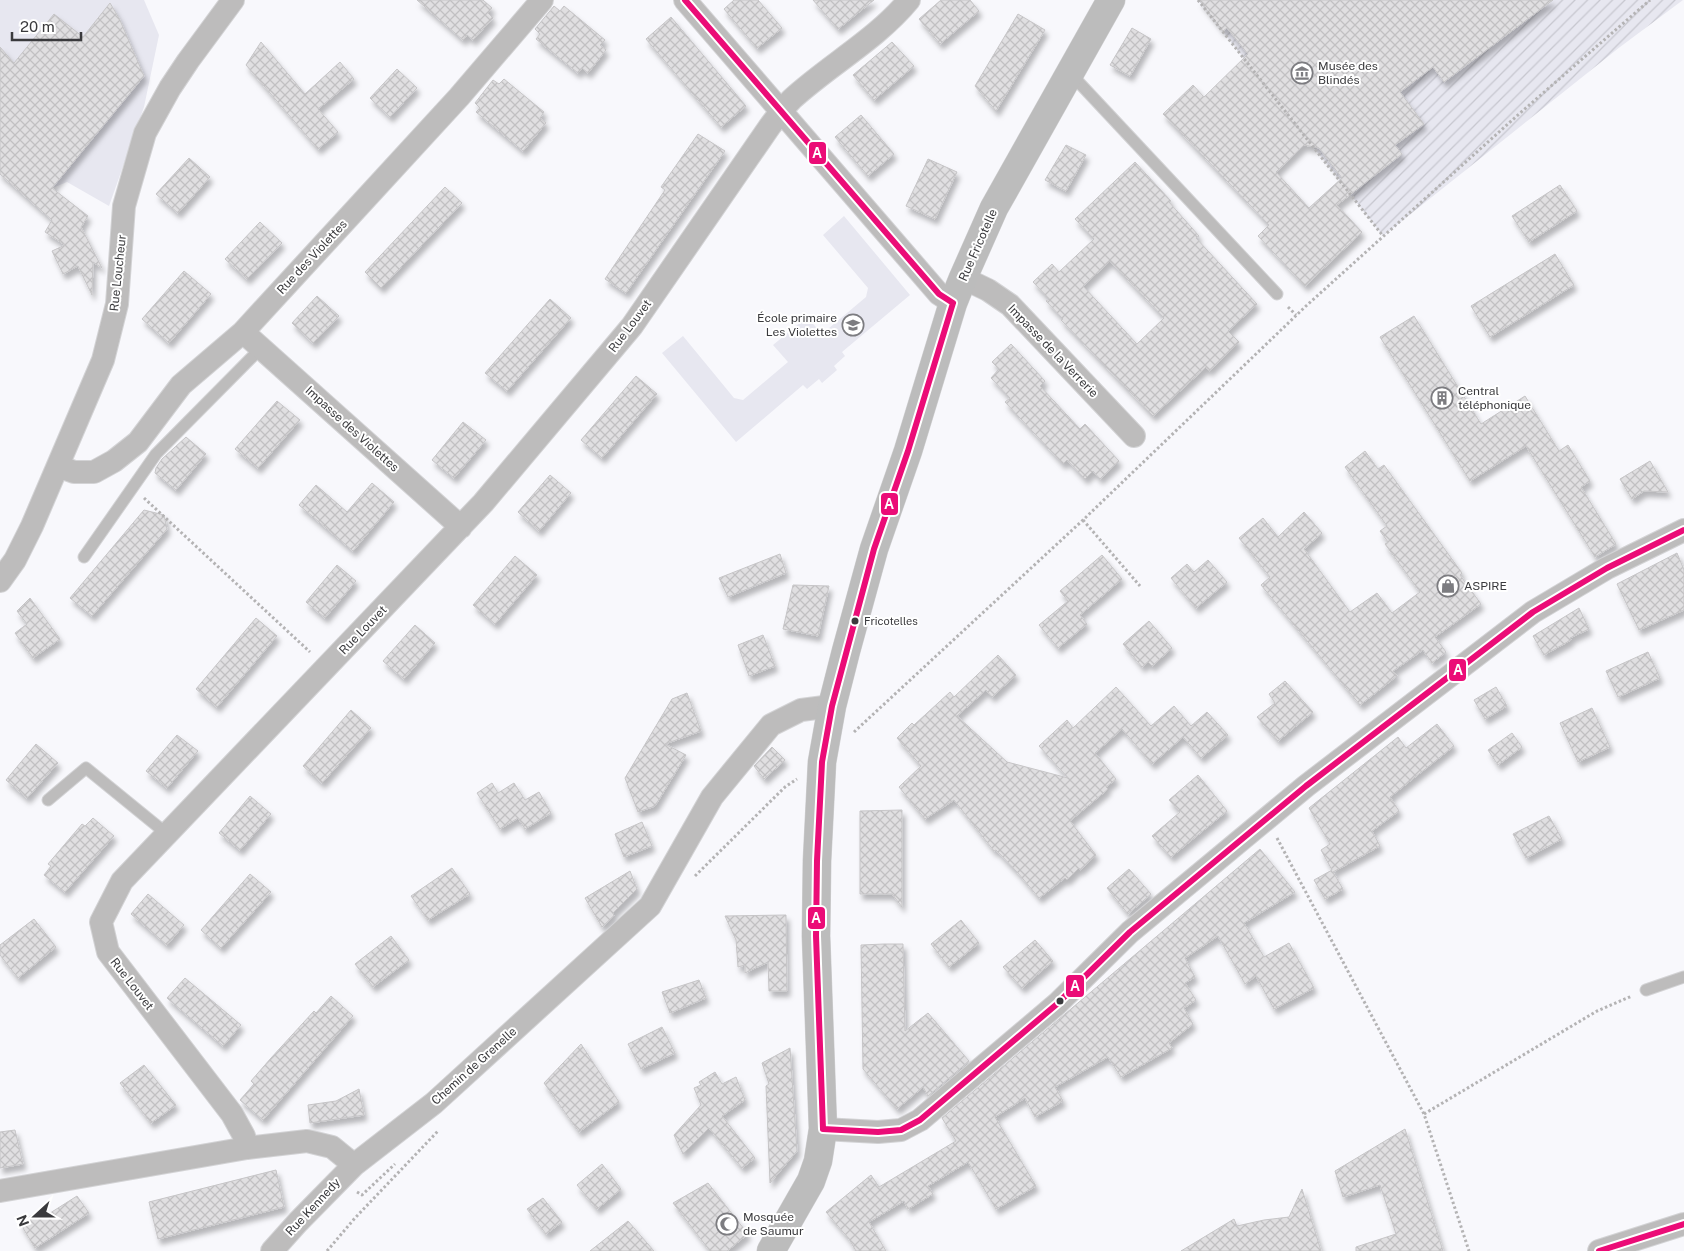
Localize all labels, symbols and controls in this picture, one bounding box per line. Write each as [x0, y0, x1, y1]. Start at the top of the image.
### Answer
scale bar [12, 10, 81, 42]
text: 20 m [20, 18, 55, 35]
place label: Musée des Blindés [1318, 59, 1378, 87]
museum icon: Musée des Blindés [1290, 61, 1314, 85]
line badge: A [808, 141, 827, 165]
text: A [812, 145, 822, 161]
street label: Rue Fricotelle [956, 207, 1000, 283]
street label: Rue des Violettes [274, 217, 350, 297]
street label: Rue Loucheur [107, 234, 129, 312]
street label: Rue Louvet [606, 297, 654, 355]
street label: Impasse de la Verrerie [1005, 302, 1101, 400]
place label: École primaire Les Violettes [757, 311, 837, 339]
school or university icon: École primaire Les Violettes [841, 313, 865, 337]
street label: Impasse des Violettes [302, 383, 402, 475]
place label: Central téléphonique [1458, 384, 1531, 412]
building icon: Central téléphonique [1430, 386, 1454, 410]
line badge: A [880, 492, 899, 516]
text: A [884, 496, 894, 512]
shop icon: ASPIRE [1436, 574, 1460, 598]
place label: ASPIRE [1464, 579, 1507, 593]
street label: Rue Louvet [336, 603, 390, 657]
place label: Fricotelles [864, 615, 918, 627]
marker: Fricotelles [850, 616, 860, 626]
line badge: A [1448, 658, 1467, 682]
text: A [1453, 662, 1463, 678]
line badge: A [807, 906, 826, 930]
text: A [811, 910, 821, 926]
street label: Rue Louvet [107, 955, 157, 1013]
line badge: A [1065, 974, 1085, 998]
text: A [1070, 978, 1080, 994]
unlabelled marker [1055, 996, 1065, 1006]
street label: Chemin de Grenelle [429, 1024, 519, 1108]
street label: Rue Kennedy [283, 1175, 344, 1239]
north arrow [10, 1191, 60, 1241]
place label: Mosquée de Saumur [743, 1210, 804, 1238]
mosque icon: Mosquée de Saumur [715, 1212, 739, 1236]
text: N [13, 1213, 32, 1229]

